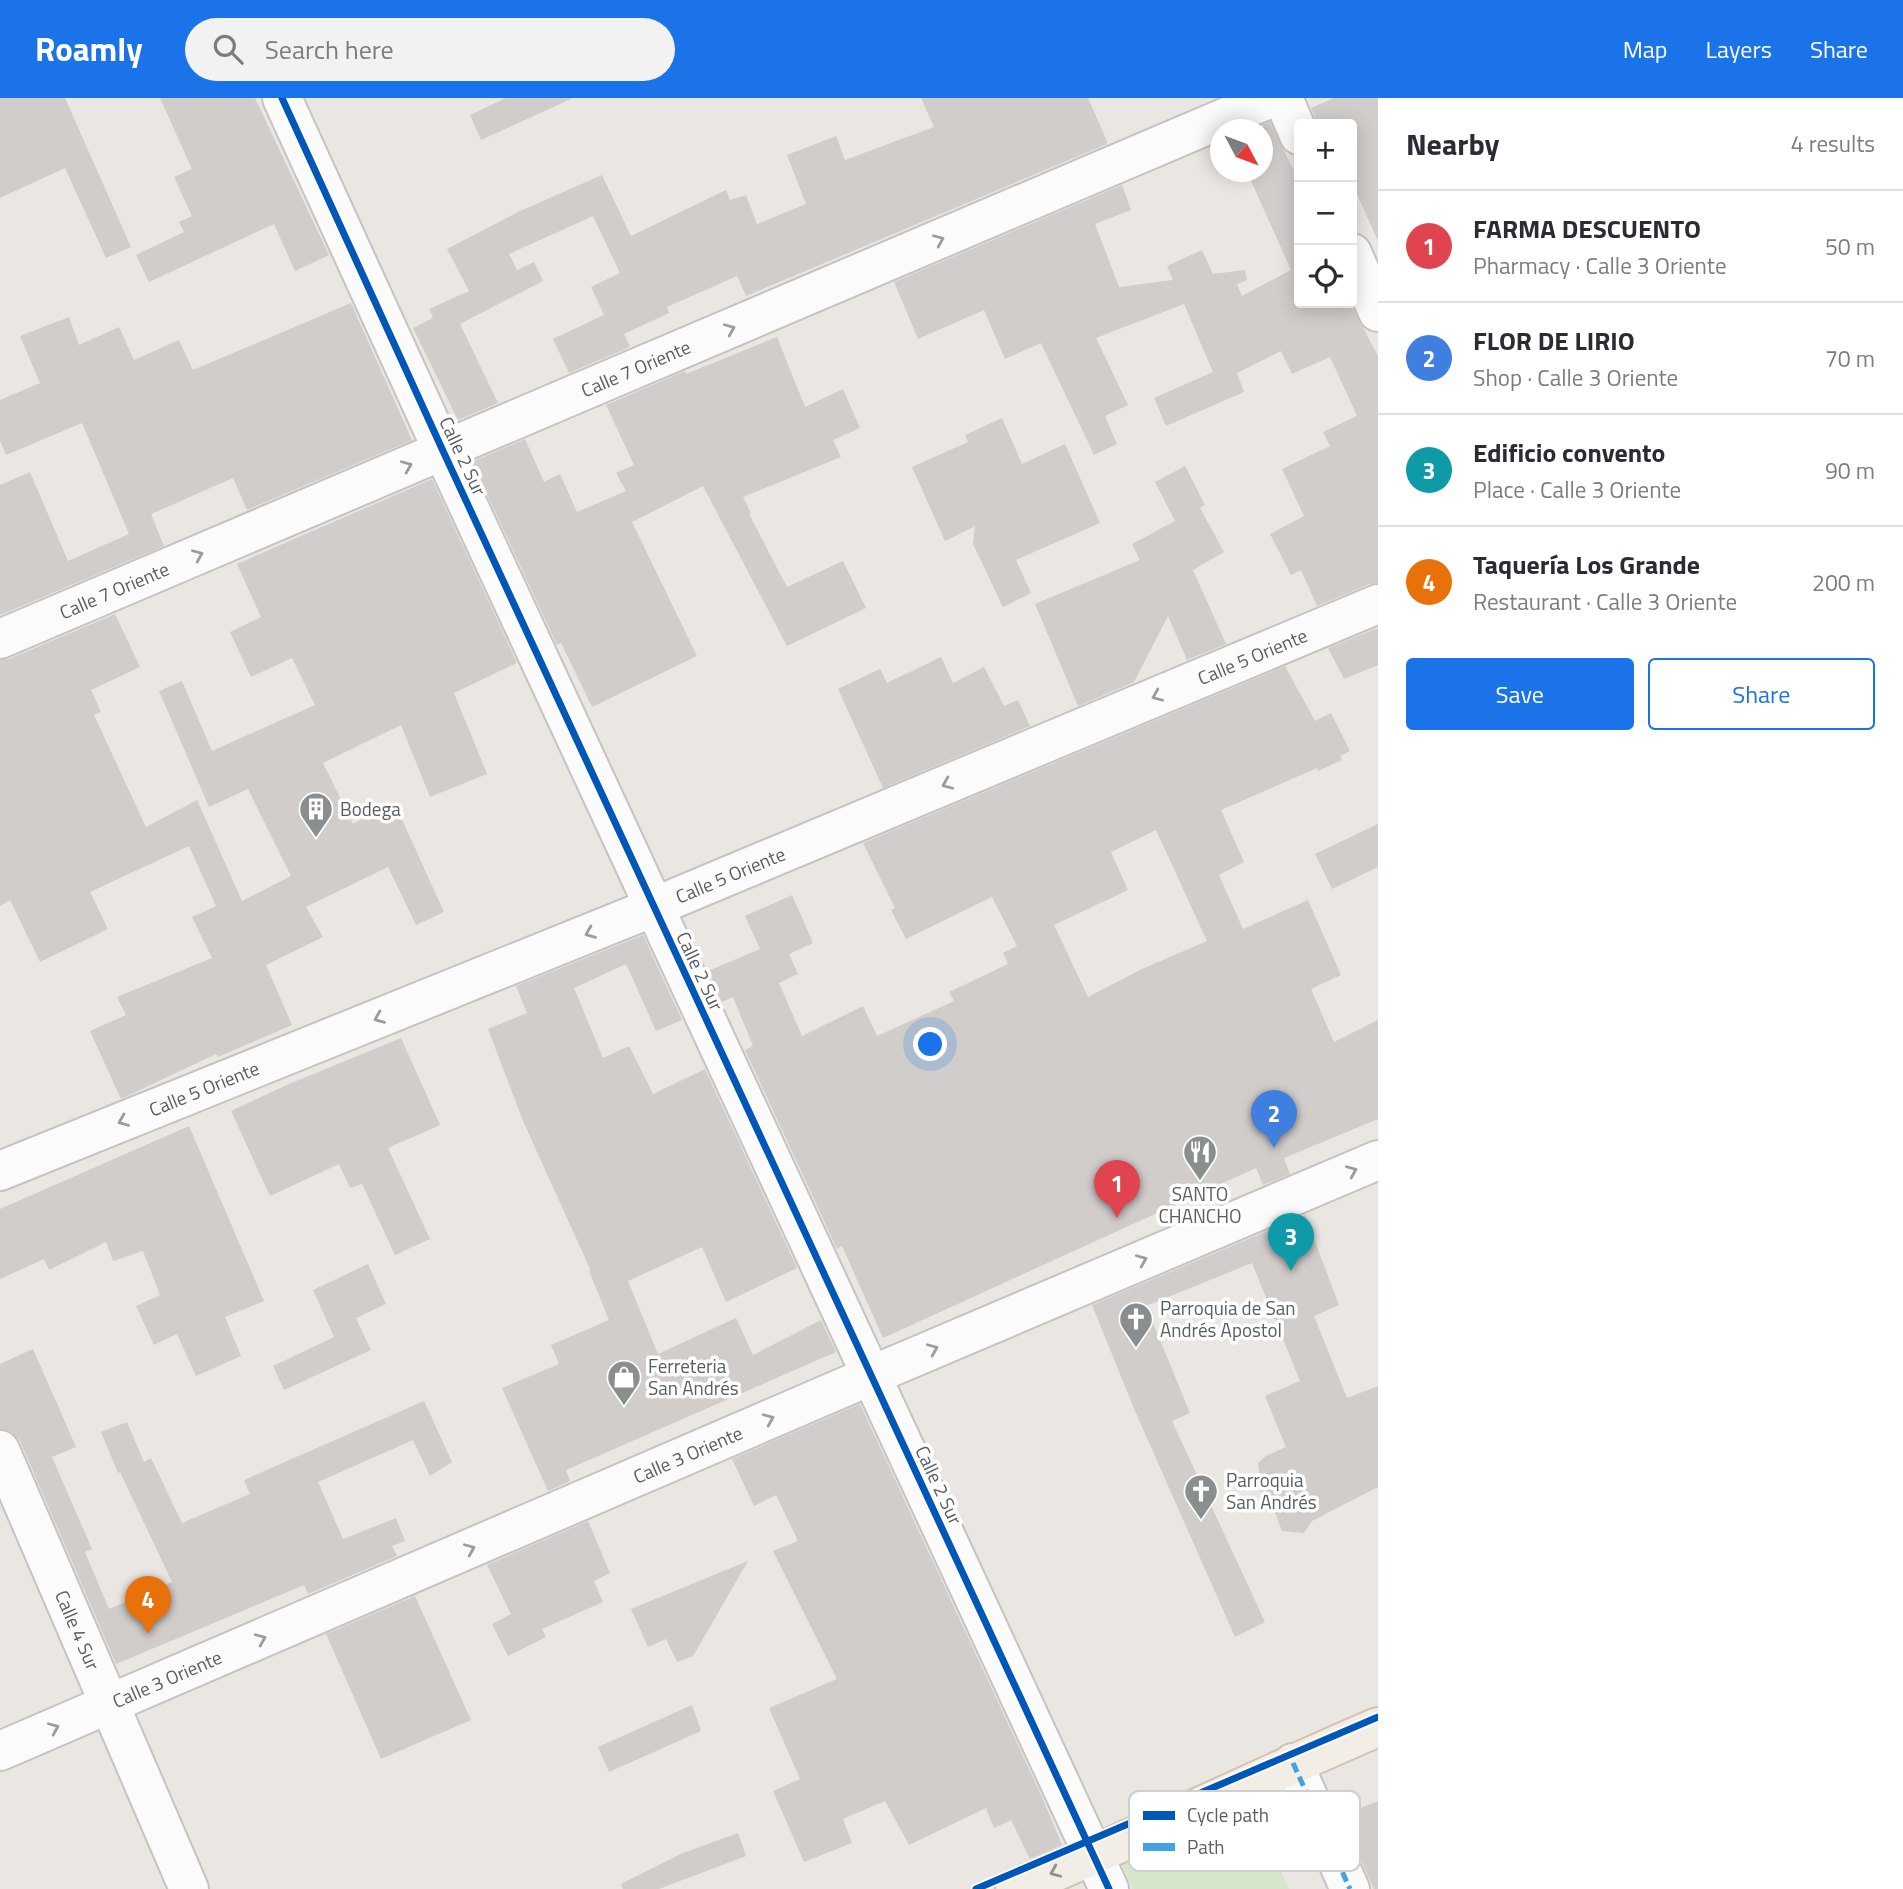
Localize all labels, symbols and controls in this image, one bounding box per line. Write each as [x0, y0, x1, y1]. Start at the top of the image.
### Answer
search box [185, 18, 675, 81]
text: Roamly [35, 24, 143, 74]
icon: search [209, 30, 247, 68]
text: Search here [265, 30, 394, 69]
text: Map [1623, 31, 1668, 67]
text: Layers [1706, 31, 1772, 67]
text: Share [1810, 31, 1868, 67]
north arrow [1210, 119, 1273, 182]
map controls [1294, 119, 1357, 308]
button: + [1294, 119, 1357, 182]
text: Nearby [1406, 121, 1499, 167]
text: 4 results [1791, 126, 1875, 161]
button: − [1294, 182, 1357, 245]
text: FARMA DESCUENTO [1473, 209, 1701, 248]
text: 1 [1423, 229, 1435, 264]
text: 50 m [1825, 229, 1875, 264]
one-way arrow [932, 234, 944, 248]
button: locate [1294, 245, 1357, 308]
text: Pharmacy · Calle 3 Oriente [1473, 248, 1727, 283]
text: FLOR DE LIRIO [1473, 321, 1635, 360]
one-way arrow [723, 323, 735, 337]
street label: Calle 7 Oriente [576, 332, 695, 404]
text: 2 [1423, 341, 1435, 376]
text: 70 m [1825, 341, 1875, 376]
text: Shop · Calle 3 Oriente [1473, 360, 1678, 395]
street label: Calle 2 Sur [433, 412, 495, 500]
text: Edificio convento [1473, 433, 1665, 472]
text: 3 [1423, 453, 1435, 488]
text: 90 m [1825, 453, 1875, 488]
one-way arrow [401, 460, 413, 474]
text: Place · Calle 3 Oriente [1473, 472, 1681, 507]
text: Taquería Los Grande [1473, 545, 1700, 584]
one-way arrow [191, 549, 203, 563]
street label: Calle 7 Oriente [55, 554, 173, 626]
text: 4 [1423, 565, 1435, 600]
text: 200 m [1812, 565, 1875, 600]
text: Restaurant · Calle 3 Oriente [1473, 584, 1737, 619]
street label: Calle 5 Oriente [1193, 620, 1312, 692]
button: Save [1406, 658, 1634, 730]
button: Share [1648, 658, 1875, 730]
one-way arrow [1151, 688, 1163, 702]
one-way arrow [942, 776, 954, 790]
building icon: Bodega [297, 790, 335, 839]
place label: Bodega [340, 794, 401, 823]
street label: Calle 5 Oriente [671, 839, 789, 910]
one-way arrow [585, 924, 597, 938]
street label: Calle 2 Sur [670, 927, 732, 1015]
one-way arrow [374, 1010, 386, 1024]
your location [913, 1027, 947, 1061]
street label: Calle 5 Oriente [144, 1053, 263, 1123]
pin: 2 [1251, 1090, 1297, 1148]
one-way arrow [117, 1113, 129, 1127]
restaurant icon: SANTO CHANCHO [1181, 1133, 1219, 1182]
pin: 1 [1094, 1160, 1140, 1218]
one-way arrow [1344, 1165, 1357, 1179]
place label: SANTO CHANCHO [1158, 1179, 1242, 1230]
pin: 3 [1268, 1213, 1314, 1271]
one-way arrow [1135, 1254, 1148, 1268]
place label: Parroquia de San Andrés Apostol [1160, 1293, 1295, 1344]
church icon: Parroquia de San Andrés Apostol [1117, 1300, 1155, 1349]
one-way arrow [926, 1343, 938, 1357]
place label: Ferreteria San Andrés [648, 1351, 739, 1402]
shop icon: Ferreteria San Andrés [605, 1358, 643, 1407]
one-way arrow [762, 1414, 774, 1428]
street label: Calle 3 Oriente [628, 1418, 747, 1490]
street label: Calle 2 Sur [909, 1441, 971, 1529]
place label: Parroquia San Andrés [1226, 1465, 1317, 1516]
church icon: Parroquia San Andrés [1182, 1472, 1220, 1521]
one-way arrow [463, 1543, 475, 1557]
pin: 4 [125, 1576, 171, 1634]
street label: Calle 4 Sur [48, 1585, 108, 1675]
one-way arrow [254, 1633, 267, 1647]
street label: Calle 3 Oriente [108, 1642, 226, 1715]
one-way arrow [48, 1722, 60, 1736]
legend [1129, 1791, 1360, 1871]
text: Cycle path [1187, 1800, 1269, 1829]
text: Path [1187, 1832, 1225, 1861]
one-way arrow [1049, 1864, 1062, 1878]

